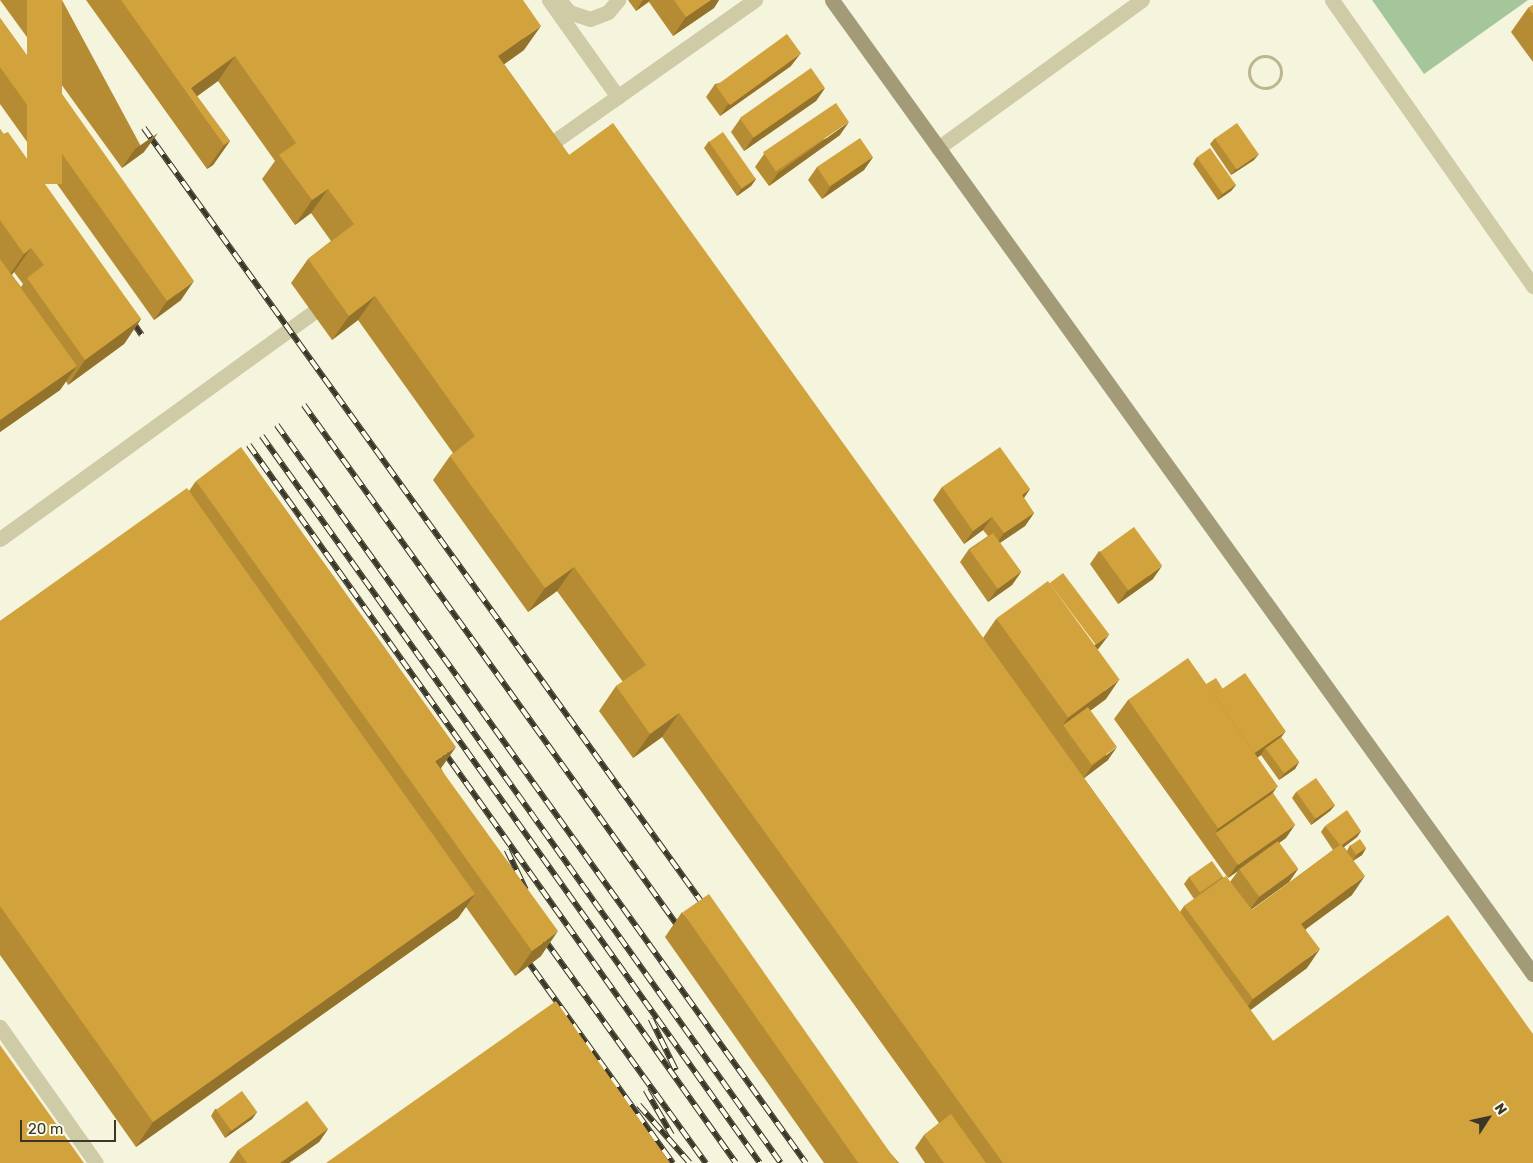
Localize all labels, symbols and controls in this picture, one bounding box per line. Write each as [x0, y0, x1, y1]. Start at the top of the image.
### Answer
north arrow [1463, 1093, 1513, 1143]
text: N [1491, 1100, 1511, 1118]
scale bar [22, 1110, 119, 1142]
text: 20 m [28, 1120, 63, 1138]

